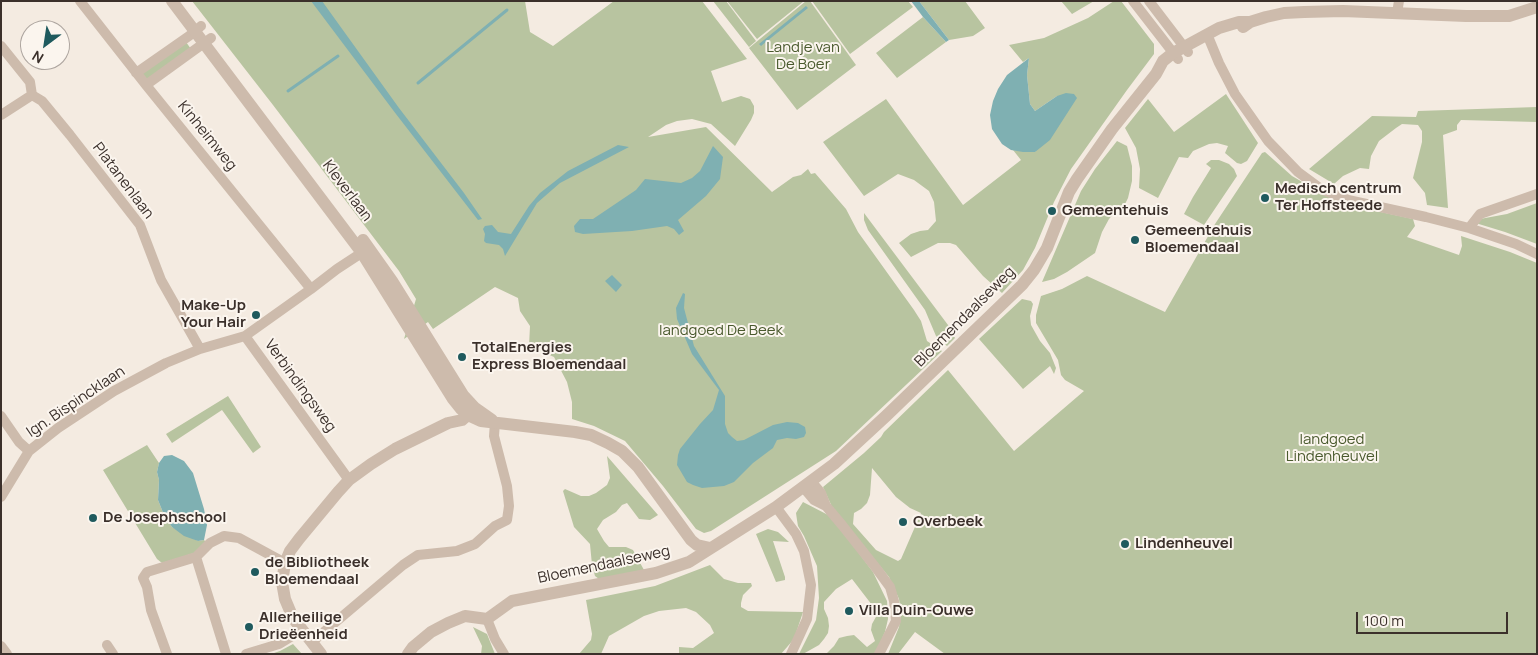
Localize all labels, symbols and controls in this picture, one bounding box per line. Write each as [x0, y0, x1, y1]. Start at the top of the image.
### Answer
north arrow [20, 20, 70, 70]
park label: Landje van De Boer [766, 39, 840, 74]
text: N [28, 47, 47, 68]
street label: Kinheimweg [174, 98, 240, 174]
street label: Platanenlaan [89, 139, 157, 223]
street label: Kleverlaan [318, 157, 376, 225]
place label: Medisch centrum Ter Hoffsteede [1275, 180, 1401, 215]
marker: Medisch centrum Ter Hoffsteede [1259, 192, 1271, 204]
place label: Gemeentehuis [1062, 202, 1169, 220]
marker: Gemeentehuis [1046, 205, 1058, 217]
place label: Gemeentehuis Bloemendaal [1145, 222, 1252, 257]
marker: Gemeentehuis Bloemendaal [1129, 234, 1141, 246]
street label: Bloemendaalseweg [911, 263, 1019, 371]
place label: Make-Up Your Hair [181, 297, 246, 332]
marker: Make-Up Your Hair [250, 309, 262, 321]
park label: landgoed De Beek [659, 322, 783, 340]
street label: Verbindingsweg [260, 336, 340, 436]
place label: TotalEnergies Express Bloemendaal [472, 339, 626, 374]
marker: TotalEnergies Express Bloemendaal [456, 351, 468, 363]
street label: Ign. Bispincklaan [23, 362, 129, 442]
park label: landgoed Lindenheuvel [1286, 431, 1378, 466]
place label: De Josephschool [103, 509, 227, 527]
marker: De Josephschool [87, 512, 99, 524]
place label: Overbeek [913, 513, 983, 531]
marker: Overbeek [897, 516, 909, 528]
place label: Lindenheuvel [1135, 535, 1233, 553]
marker: Lindenheuvel [1119, 538, 1131, 550]
street label: Bloemendaalseweg [536, 542, 672, 588]
place label: de Bibliotheek Bloemendaal [265, 554, 369, 589]
marker: de Bibliotheek Bloemendaal [249, 566, 261, 578]
place label: Villa Duin-Ouwe [859, 602, 974, 620]
scale bar [1358, 602, 1510, 634]
marker: Villa Duin-Ouwe [843, 605, 855, 617]
place label: Allerheilige Drieëenheid [259, 609, 348, 644]
text: 100 m [1364, 610, 1404, 631]
marker: Allerheilige Drieëenheid [243, 621, 255, 633]

